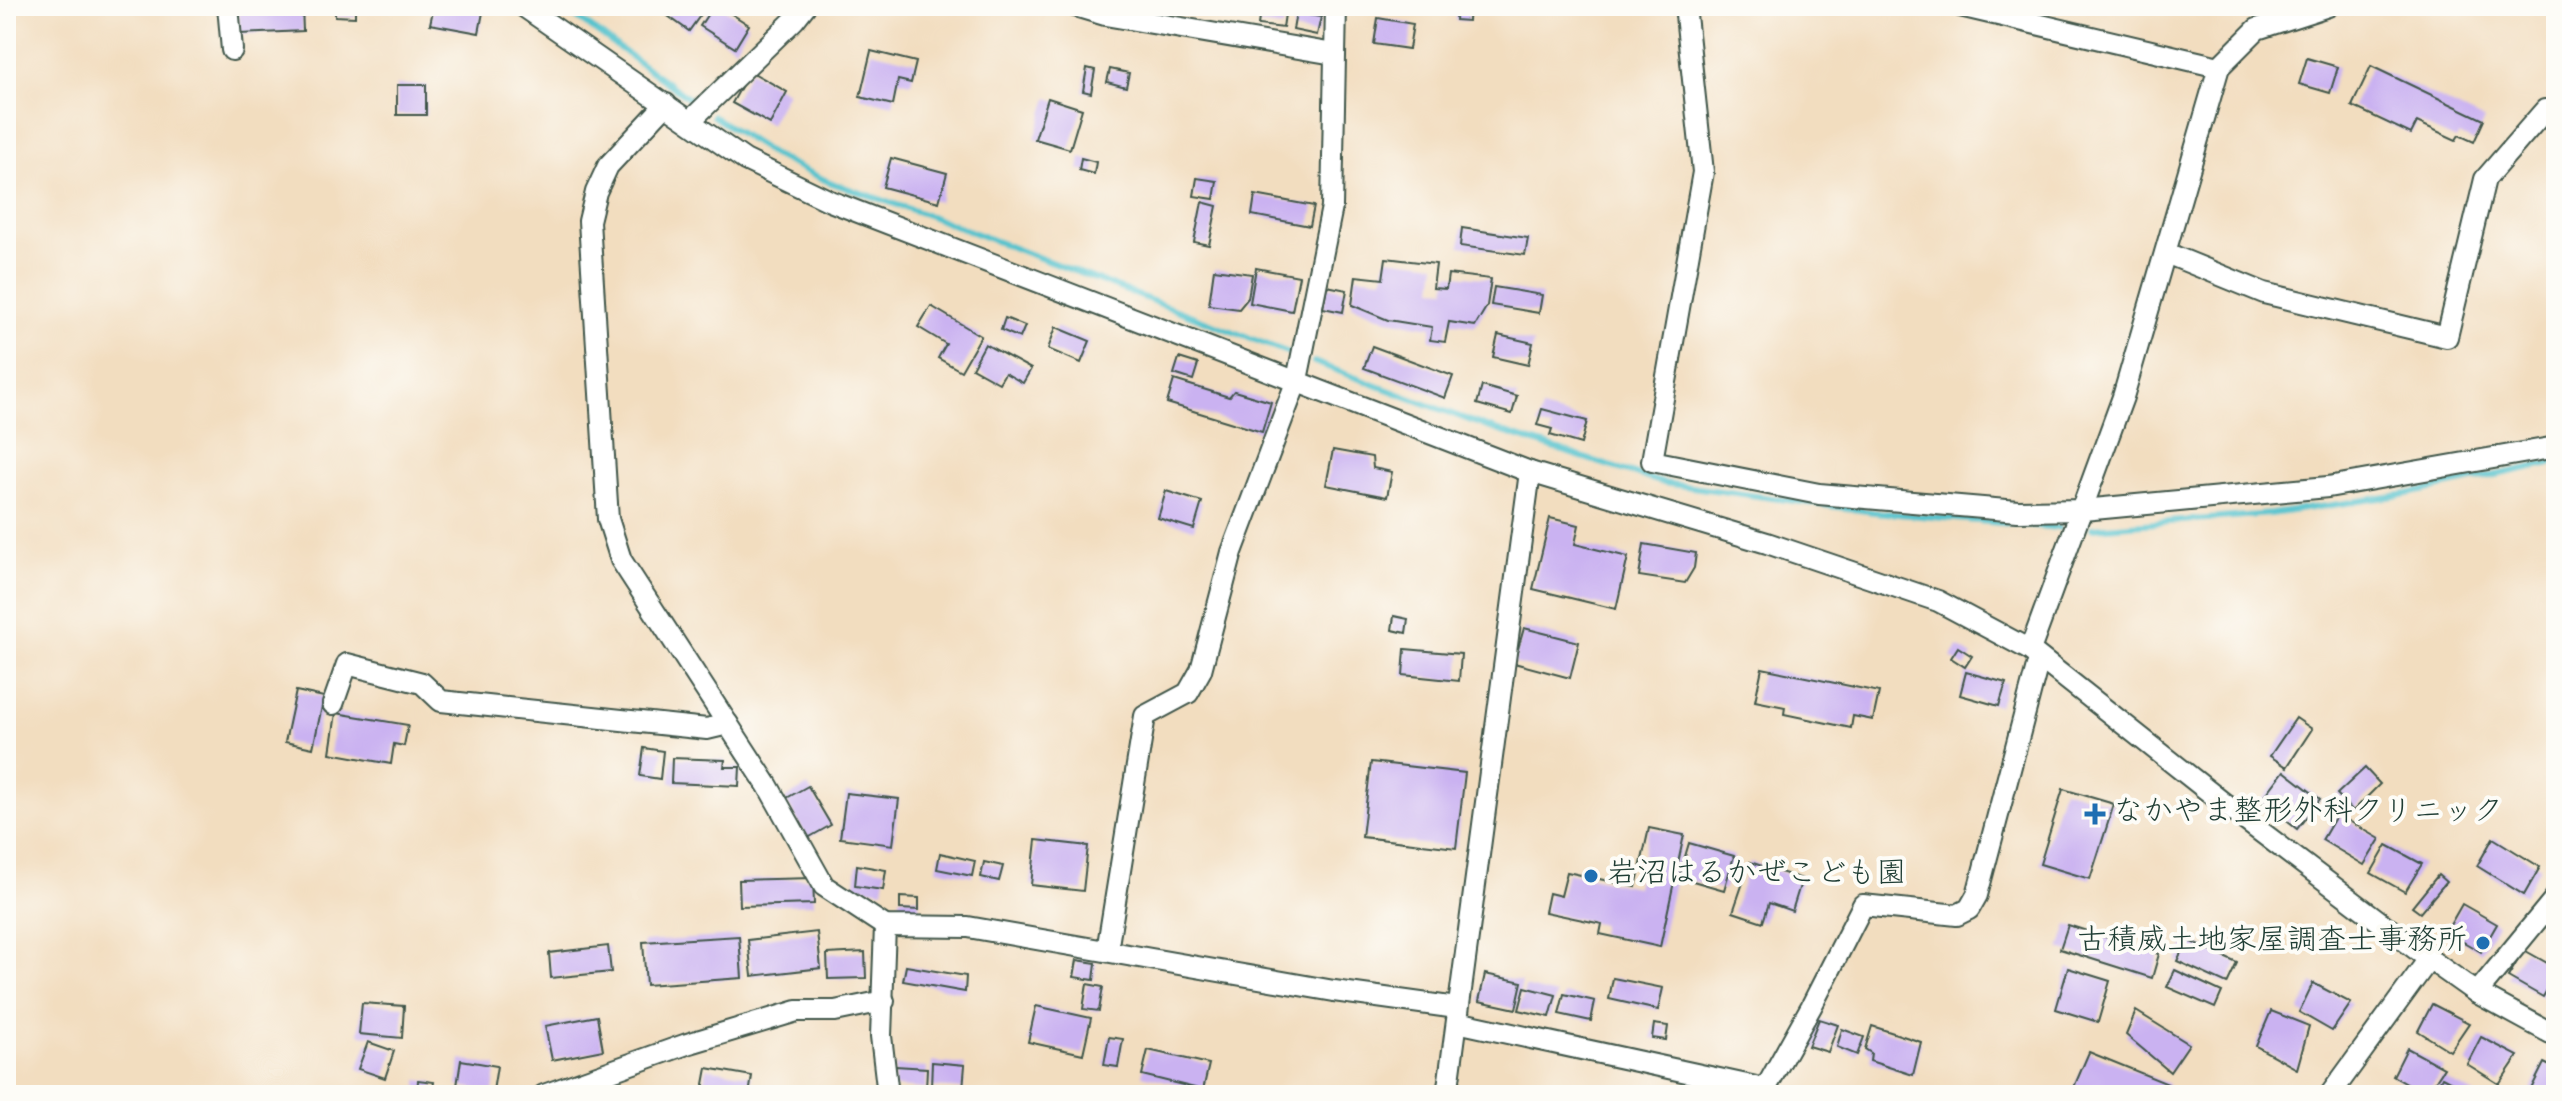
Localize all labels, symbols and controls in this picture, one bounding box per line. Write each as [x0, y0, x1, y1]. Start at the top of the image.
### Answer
place label: なかやま整形外科クリニック [2113, 795, 2503, 832]
marker: なかやま整形外科クリニック [2084, 803, 2106, 825]
place label: 岩沼はるかぜこども園 [1607, 858, 1906, 894]
marker: 岩沼はるかぜこども園 [1582, 867, 1600, 885]
place label: 古積威土地家屋調査士事務所 [2077, 924, 2467, 961]
marker: 古積威土地家屋調査士事務所 [2474, 934, 2492, 952]

